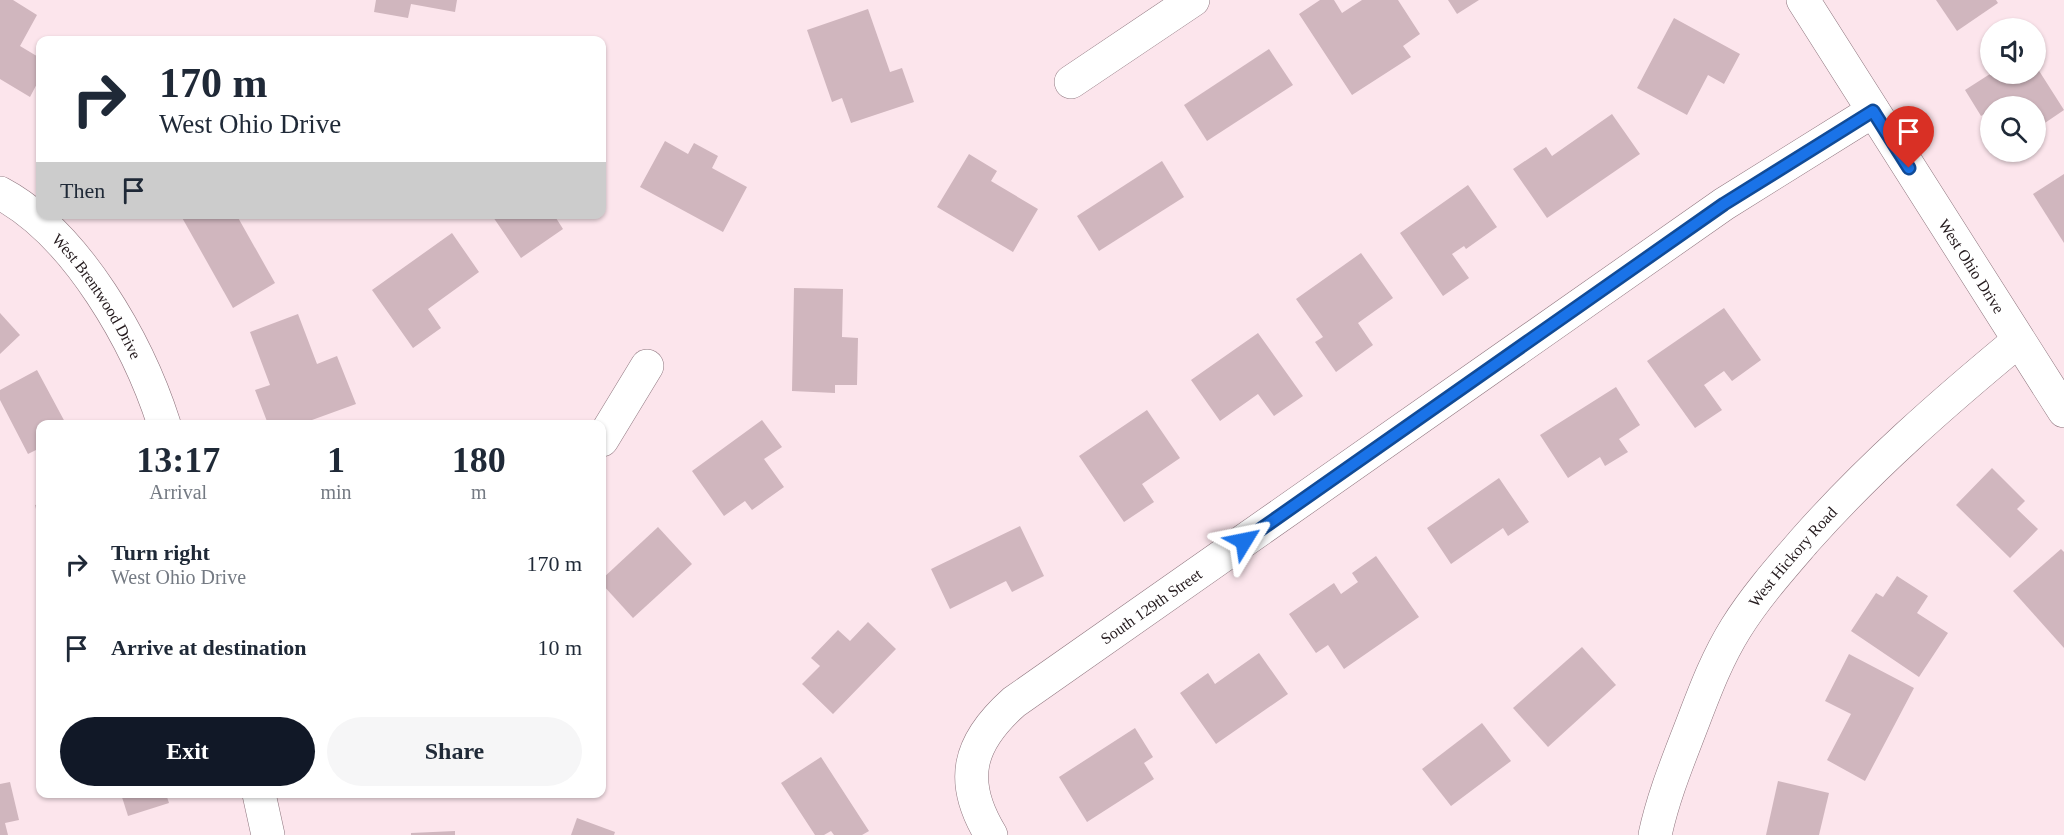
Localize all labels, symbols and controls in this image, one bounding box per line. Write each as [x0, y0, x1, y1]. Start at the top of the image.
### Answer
map controls [1980, 18, 2046, 162]
button: sound [1980, 18, 2046, 84]
icon: right [60, 60, 138, 138]
text: 170 m [159, 60, 268, 106]
button: search [1980, 96, 2046, 162]
pin [1883, 106, 1934, 168]
text: West Ohio Drive [159, 109, 341, 139]
icon: arrive [1892, 115, 1925, 148]
icon: arrive [117, 174, 150, 207]
text: Then [60, 178, 105, 203]
street label: West Ohio Drive [1936, 216, 2008, 316]
street label: West Brentwood Drive [49, 230, 145, 361]
text: 13:17 [136, 440, 220, 480]
text: 1 [327, 440, 345, 480]
text: 180 [452, 440, 506, 480]
text: Arrival [149, 481, 207, 503]
text: min [320, 481, 352, 503]
text: m [471, 481, 487, 503]
street label: West Hickory Road [1745, 503, 1840, 610]
position arrow [1212, 509, 1276, 573]
text: Turn right [111, 540, 210, 565]
icon: right [60, 548, 93, 581]
text: 170 m [526, 551, 582, 576]
street label: South 129th Street [1097, 564, 1205, 647]
text: West Ohio Drive [111, 566, 246, 588]
icon: arrive [60, 632, 93, 665]
text: Arrive at destination [111, 635, 307, 660]
text: 10 m [537, 635, 582, 660]
button: Exit [60, 717, 315, 786]
button: Share [327, 717, 582, 786]

